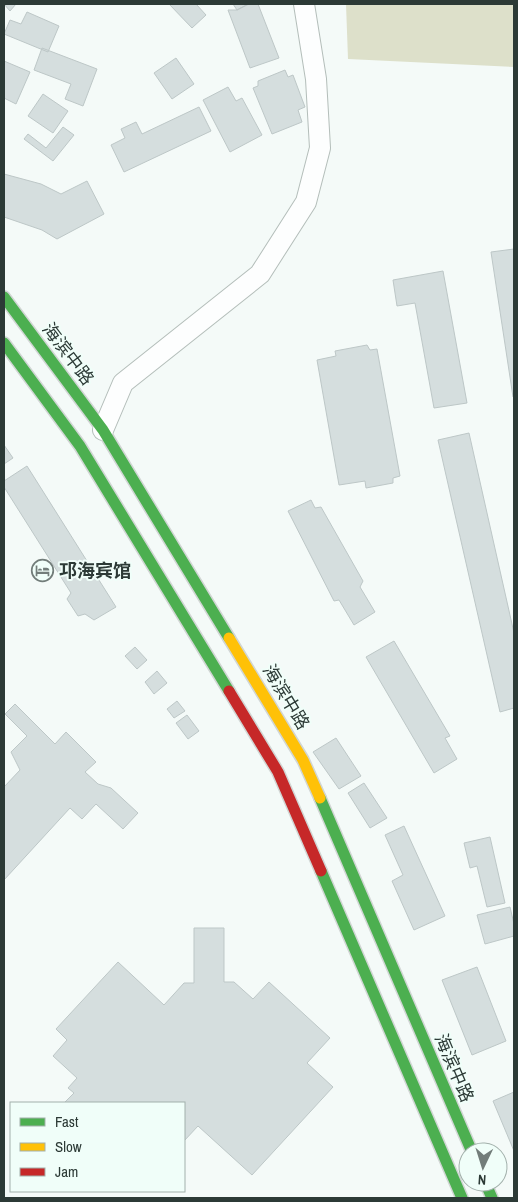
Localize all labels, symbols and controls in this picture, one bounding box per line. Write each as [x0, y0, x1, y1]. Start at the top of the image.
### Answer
street label: 海滨中路 [37, 317, 100, 390]
place label: 邛海宾馆 [59, 558, 131, 583]
hotel icon: 邛海宾馆 [31, 559, 55, 583]
street label: 海滨中路 [257, 659, 316, 734]
street label: 海滨中路 [429, 1030, 480, 1106]
legend [10, 1102, 185, 1192]
text: Fast [55, 1111, 79, 1132]
text: Slow [55, 1136, 82, 1157]
north arrow [458, 1142, 508, 1192]
text: Jam [55, 1161, 78, 1182]
text: N [477, 1171, 487, 1189]

